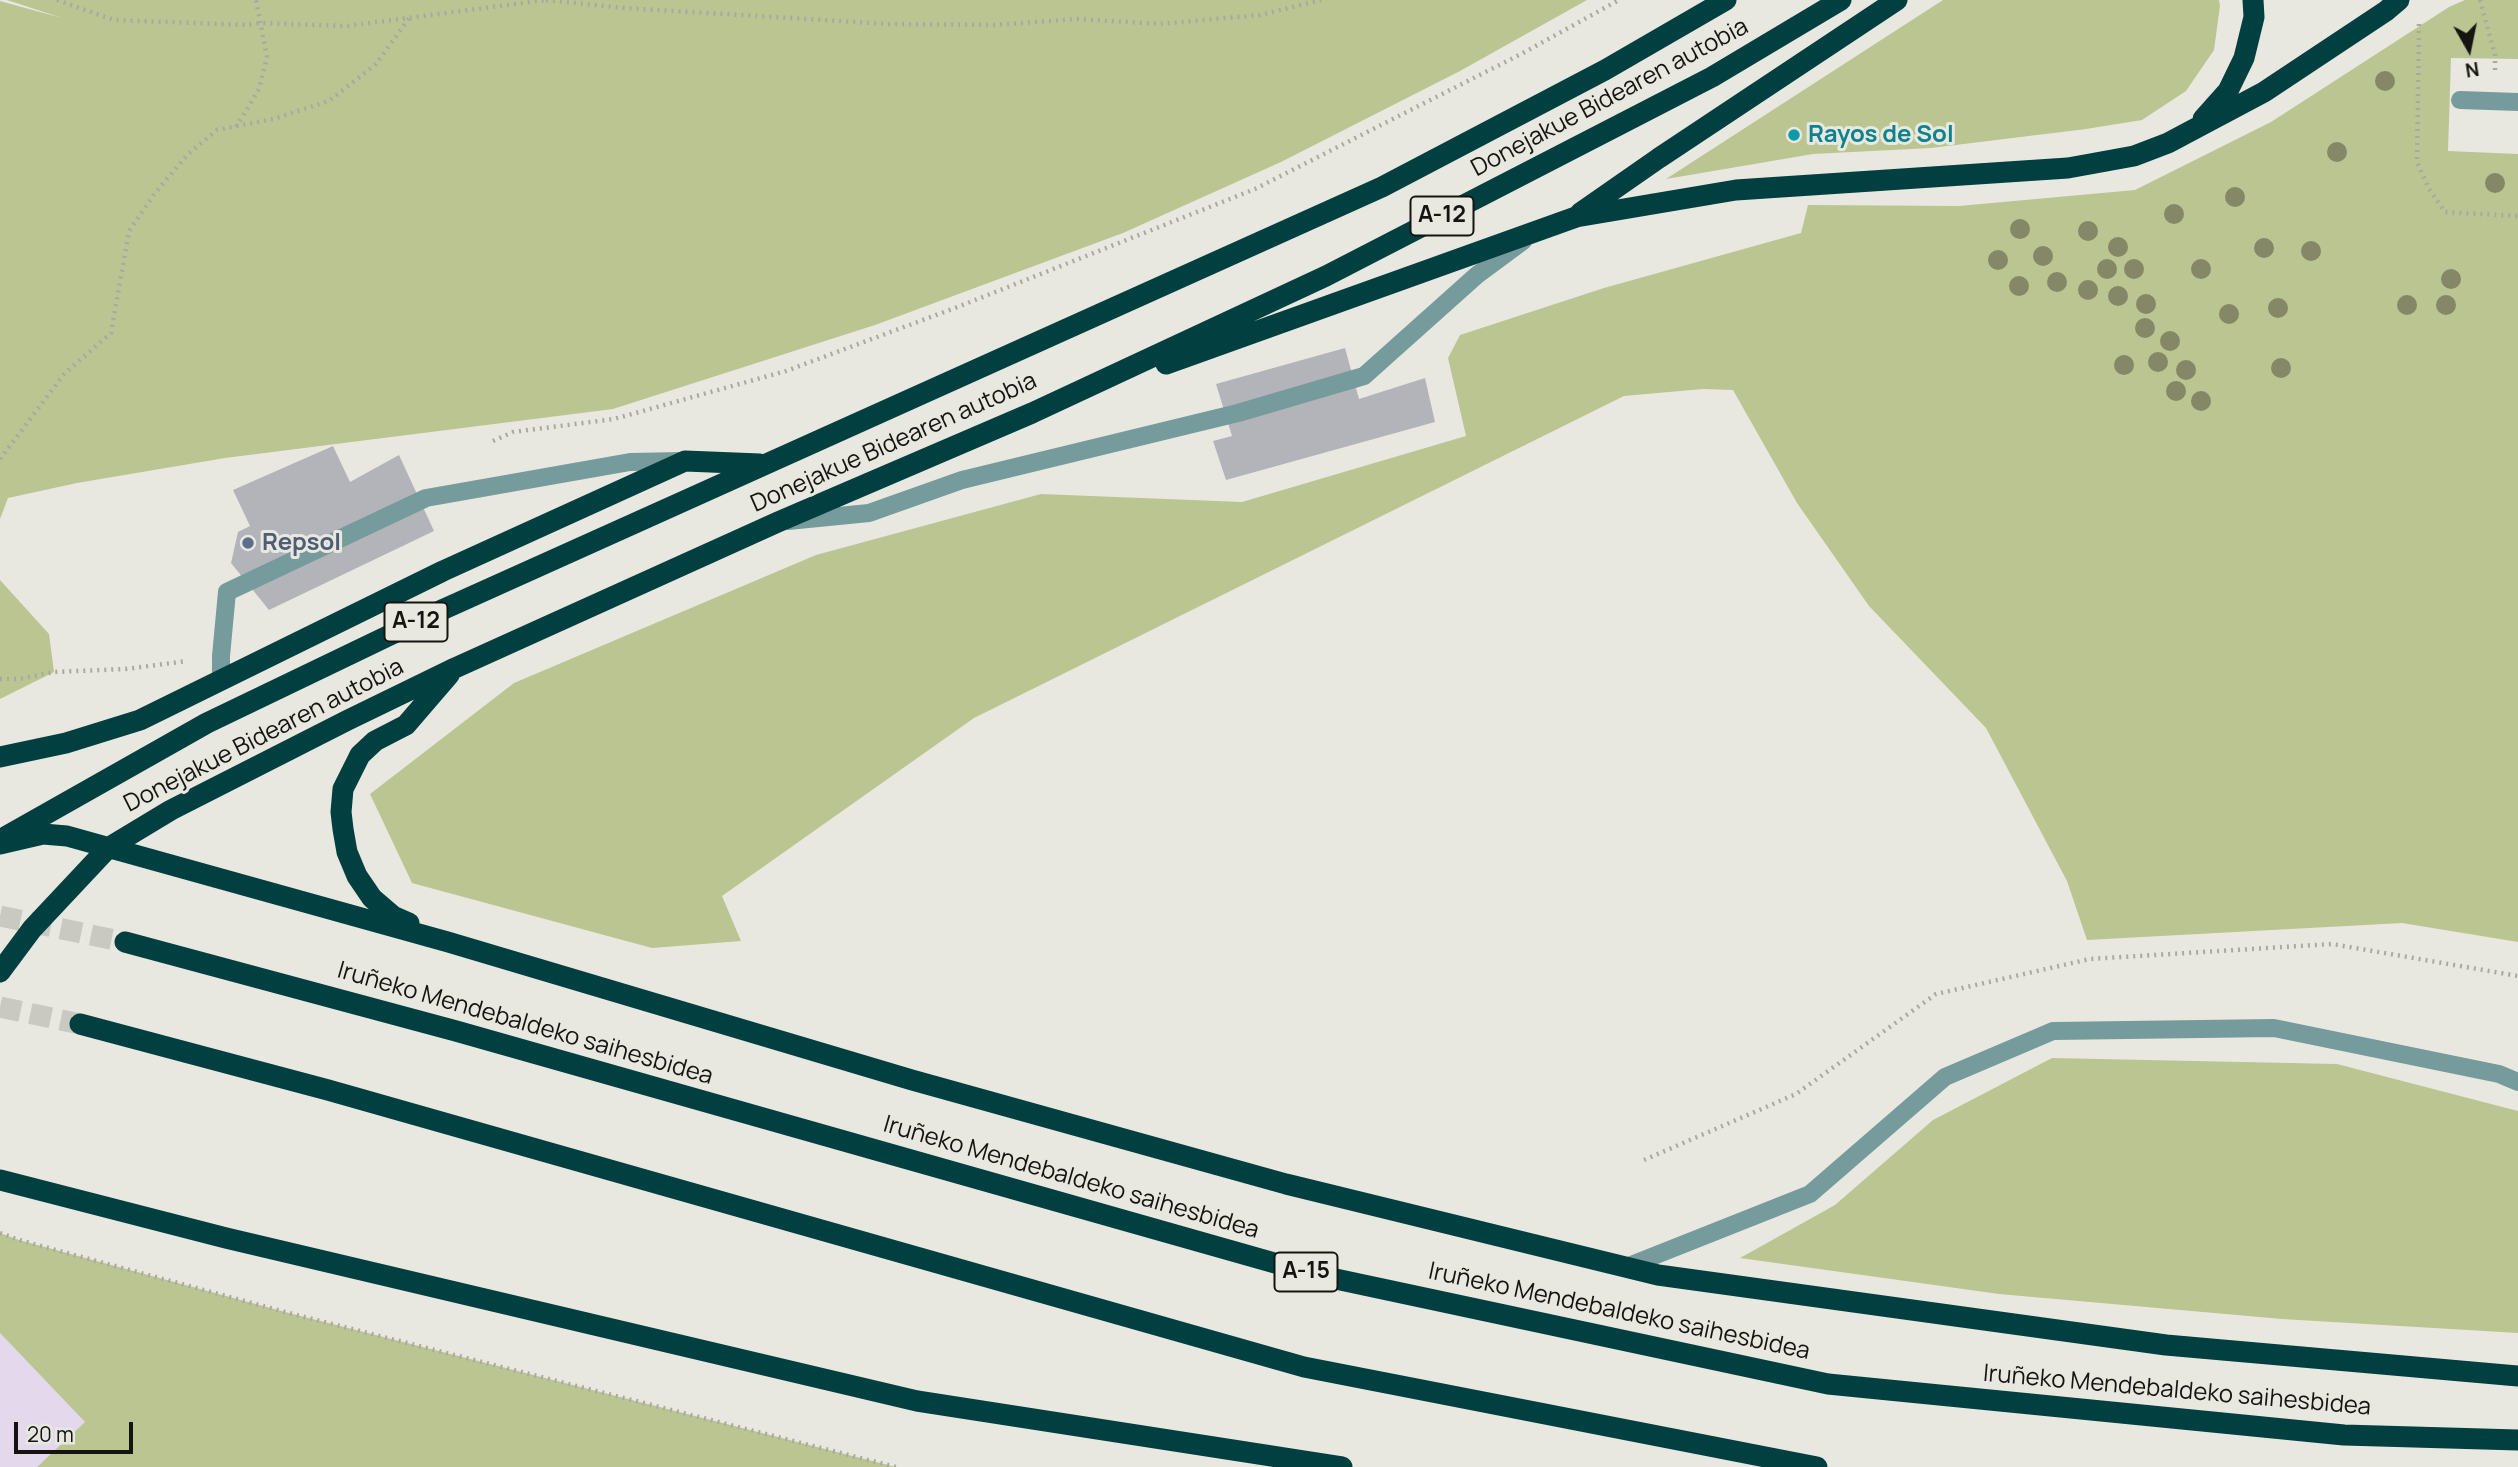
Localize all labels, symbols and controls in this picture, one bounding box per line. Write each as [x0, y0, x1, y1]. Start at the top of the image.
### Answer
street label: Donejakue Bidearen autobia [1467, 13, 1753, 183]
north arrow [2434, 14, 2504, 84]
text: N [2464, 56, 2481, 84]
place label: Rayos de Sol [1808, 121, 1954, 149]
marker: Rayos de Sol [1786, 127, 1802, 143]
road number: A-12 [1410, 196, 1474, 236]
street label: Donejakue Bidearen autobia [747, 367, 1041, 519]
place label: Repsol [262, 529, 341, 557]
marker: Repsol [240, 535, 256, 551]
road number: A-12 [384, 602, 448, 642]
street label: Donejakue Bidearen autobia [119, 653, 409, 819]
street label: Iruñeko Mendebaldeko saihesbidea [334, 956, 716, 1092]
street label: Iruñeko Mendebaldeko saihesbidea [880, 1110, 1262, 1246]
road number: A-15 [1274, 1252, 1338, 1292]
street label: Iruñeko Mendebaldeko saihesbidea [1426, 1257, 1812, 1367]
street label: Iruñeko Mendebaldeko saihesbidea [1982, 1360, 2372, 1422]
scale bar [18, 1408, 136, 1452]
text: 20 m [27, 1420, 74, 1448]

